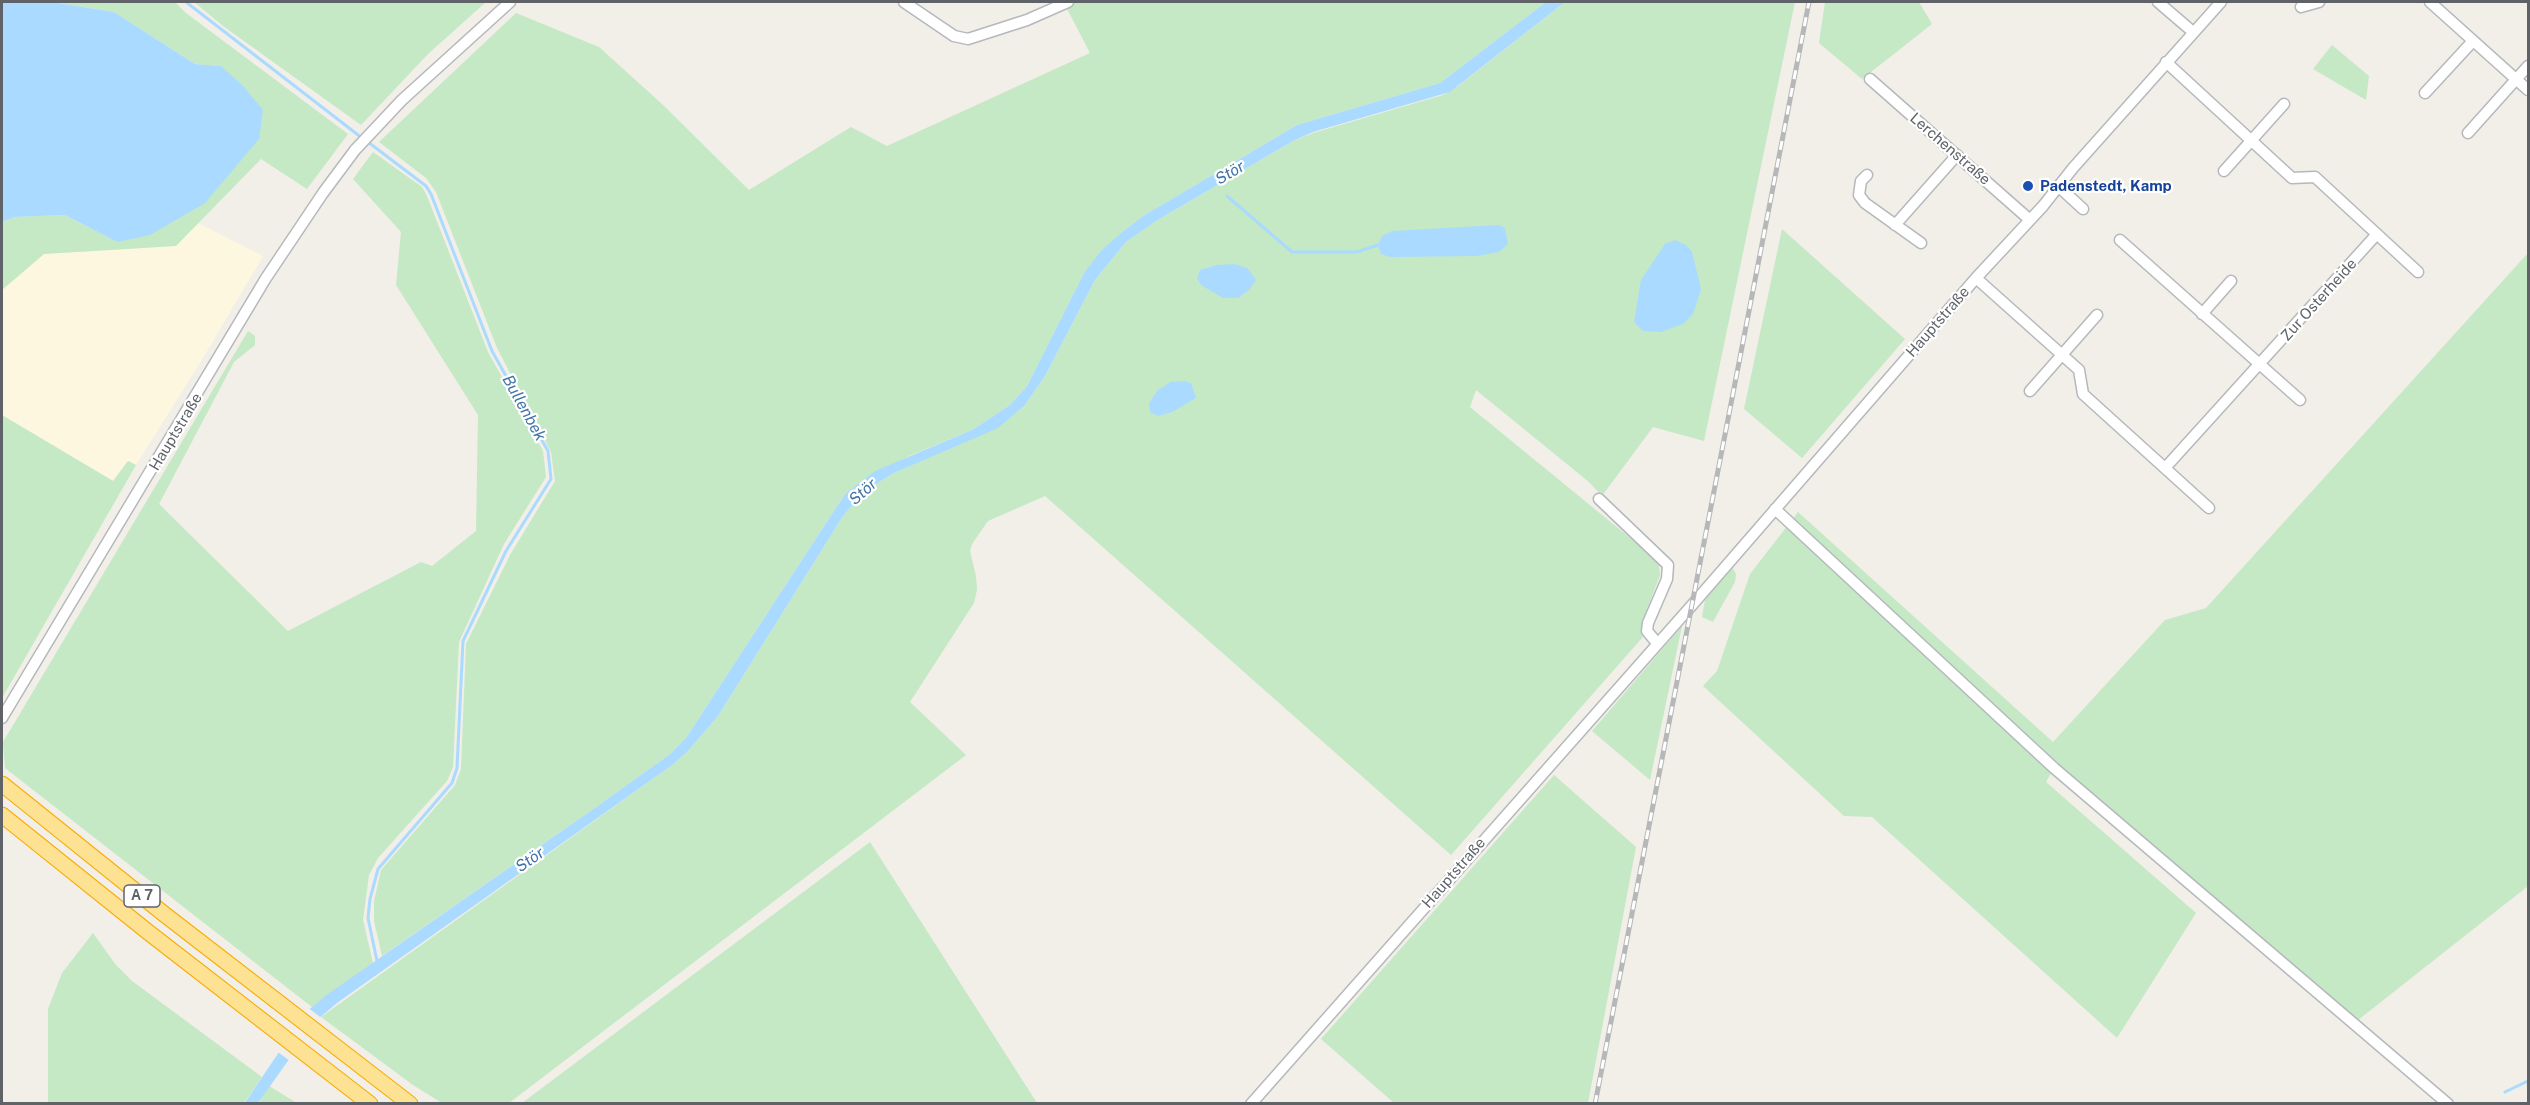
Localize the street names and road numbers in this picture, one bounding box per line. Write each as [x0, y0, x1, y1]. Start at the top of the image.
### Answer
street label: Lerchenstraße [1906, 109, 1994, 189]
street label: Zur Osterheide [2277, 255, 2361, 345]
street label: Hauptstraße [1903, 283, 1973, 361]
street label: Hauptstraße [146, 390, 206, 474]
street label: Hauptstraße [1419, 834, 1489, 912]
road number: A 7 [124, 885, 160, 907]

